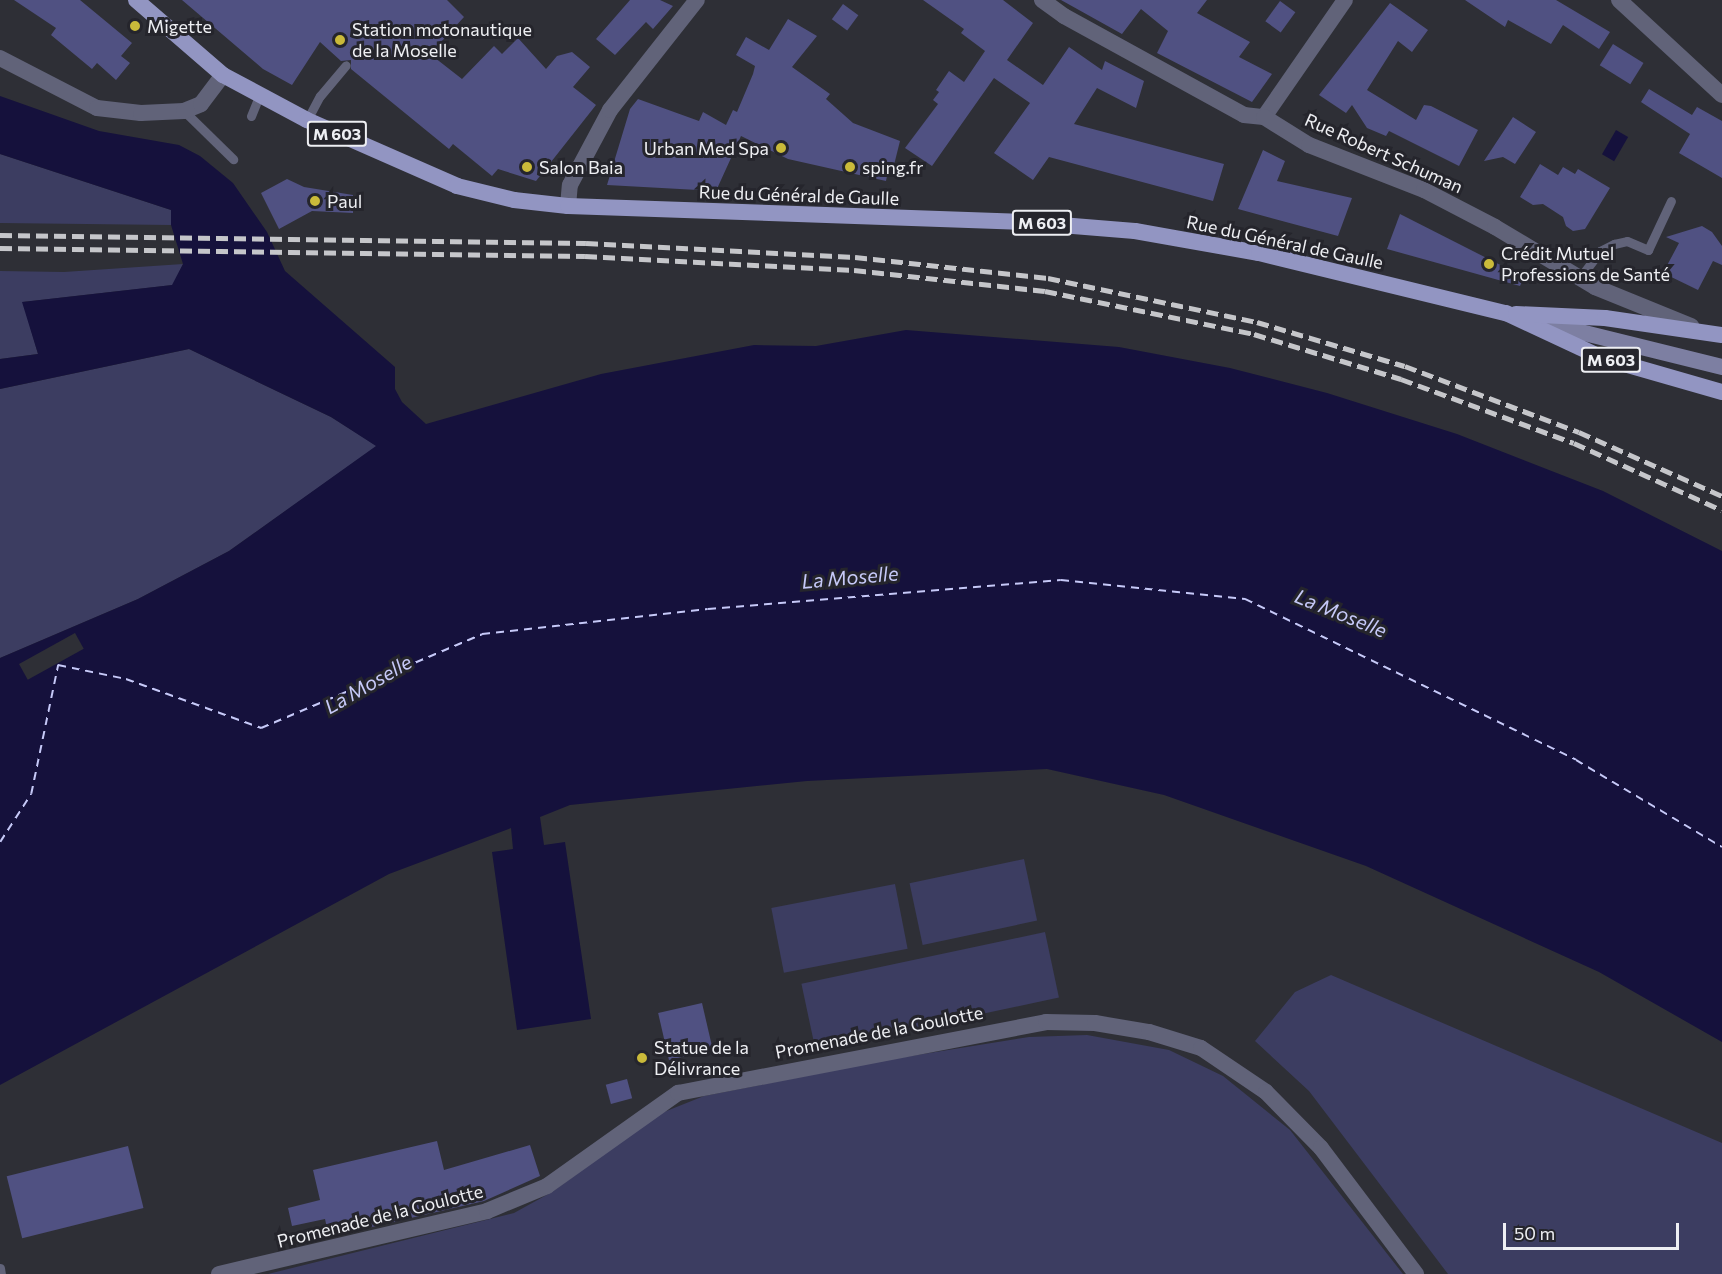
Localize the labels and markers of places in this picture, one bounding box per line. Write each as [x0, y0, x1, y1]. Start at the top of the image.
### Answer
place label: Migette [147, 15, 212, 37]
marker: Migette [128, 19, 142, 33]
place label: Station motonautique de la Moselle [352, 19, 532, 62]
marker: Station motonautique de la Moselle [333, 33, 347, 47]
place label: Urban Med Spa [644, 137, 769, 159]
marker: Urban Med Spa [774, 141, 788, 155]
place label: Salon Baia [539, 156, 623, 178]
place label: sping.fr [862, 156, 923, 178]
marker: Salon Baia [520, 160, 534, 174]
marker: sping.fr [843, 160, 857, 174]
place label: Paul [327, 190, 362, 212]
marker: Paul [308, 194, 322, 208]
place label: Crédit Mutuel Professions de Santé [1501, 243, 1670, 286]
marker: Crédit Mutuel Professions de Santé [1482, 257, 1496, 271]
place label: Statue de la Délivrance [654, 1037, 749, 1080]
marker: Statue de la Délivrance [635, 1051, 649, 1065]

